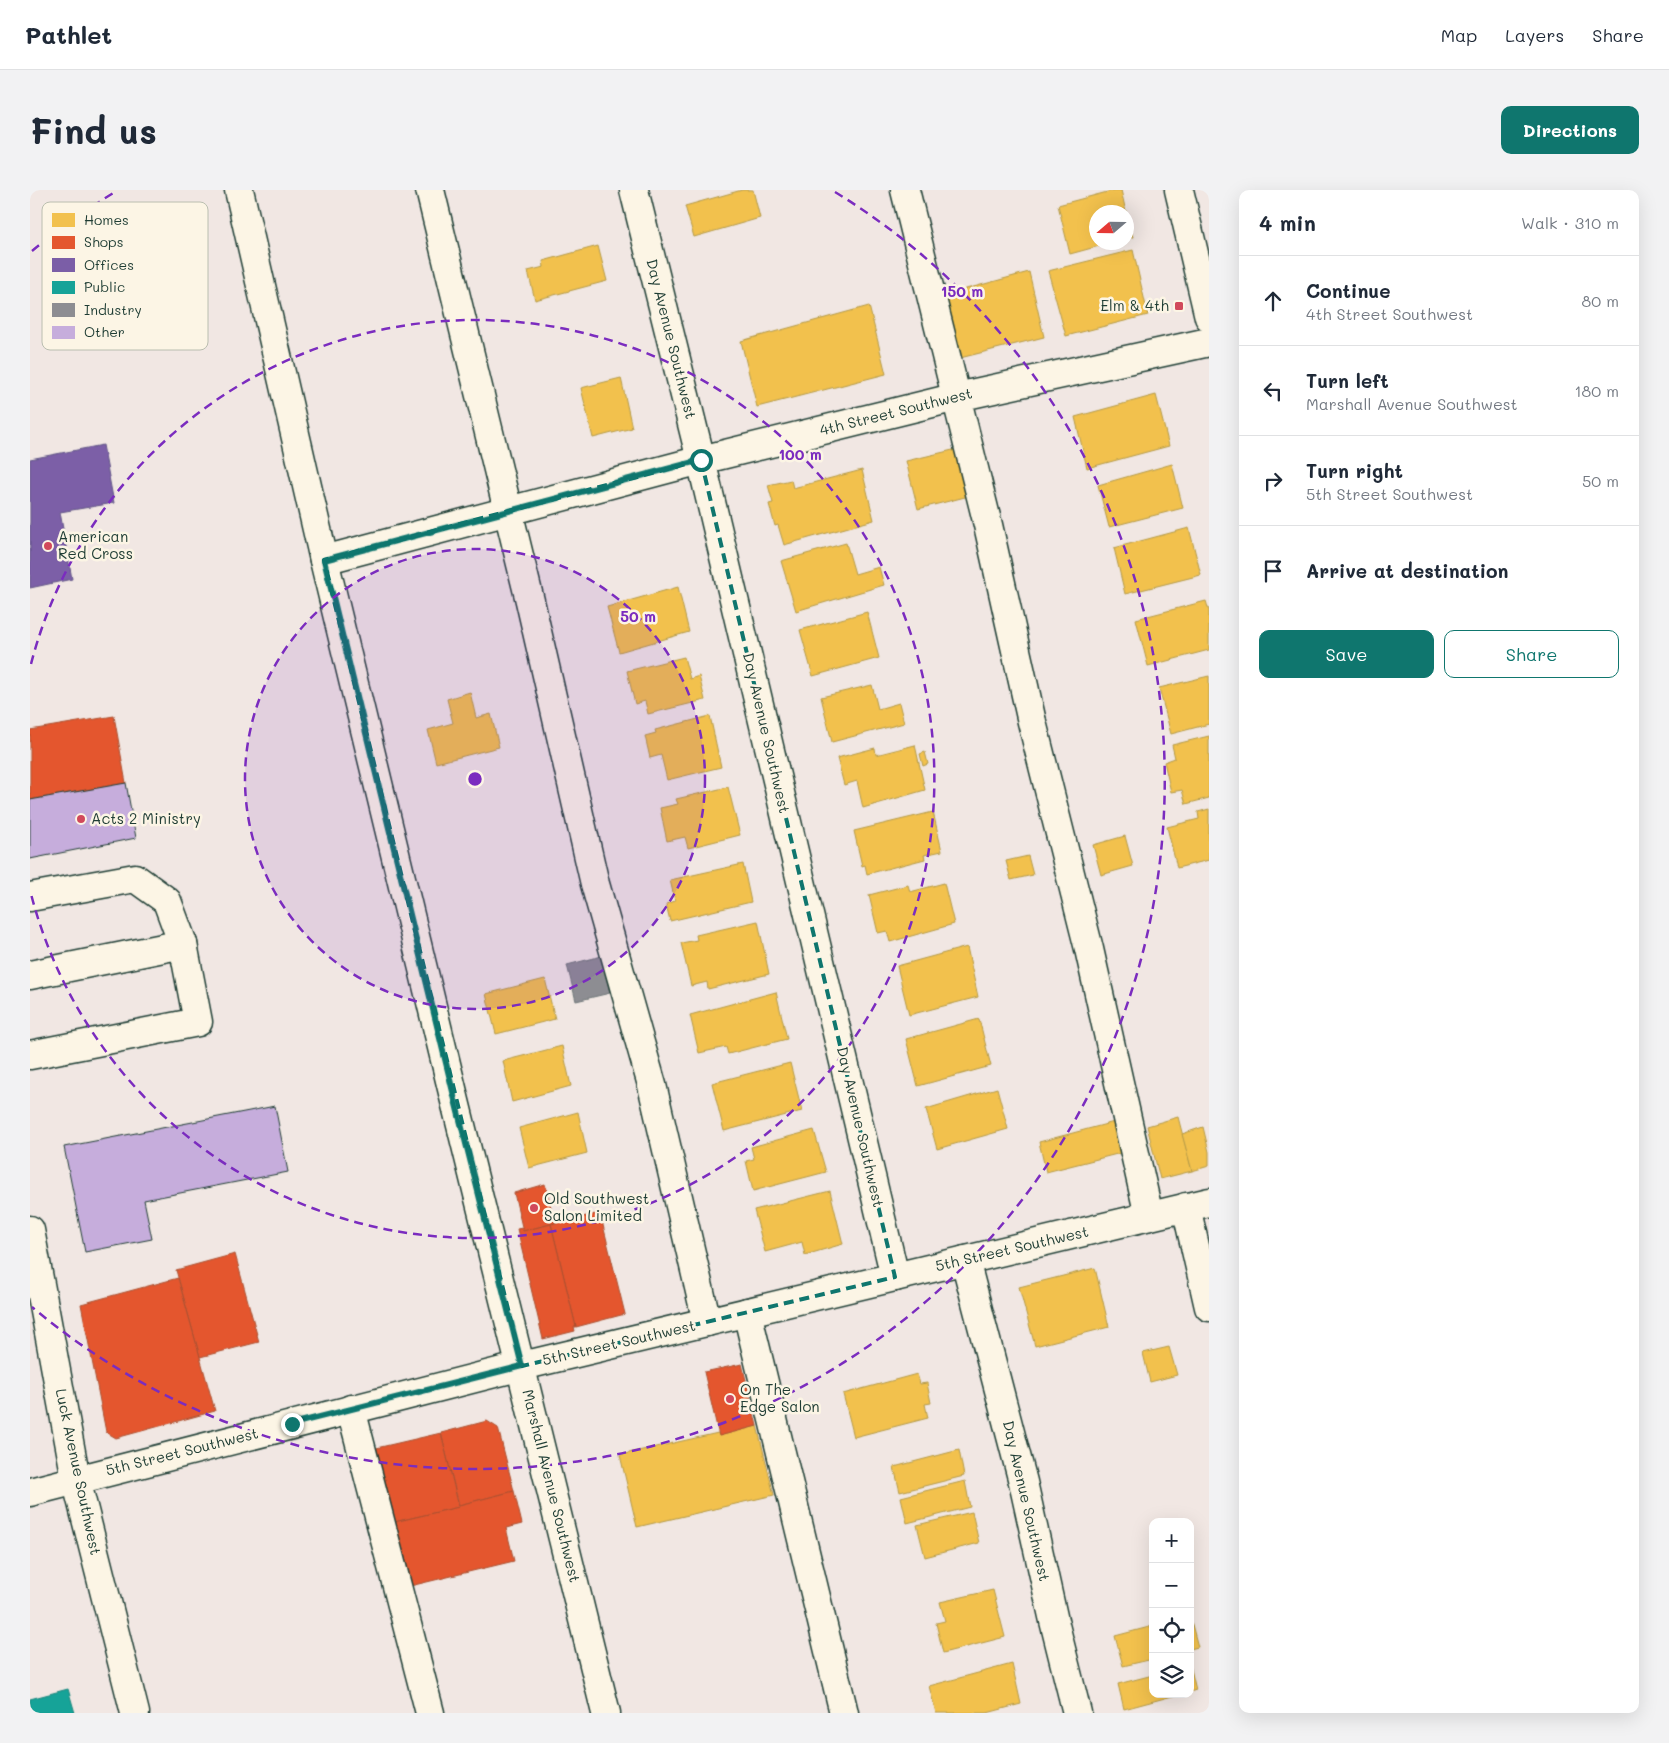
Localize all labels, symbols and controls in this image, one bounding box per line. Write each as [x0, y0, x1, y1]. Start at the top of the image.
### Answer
text: Pathlet [25, 19, 112, 50]
text: Map [1441, 23, 1477, 47]
text: Layers [1505, 23, 1564, 47]
text: Share [1592, 23, 1644, 47]
button: Directions [1501, 106, 1639, 154]
text: Find us [30, 107, 157, 153]
legend [42, 202, 208, 350]
north arrow [1089, 205, 1134, 250]
text: 4 min [1259, 209, 1316, 236]
text: Homes [84, 210, 129, 229]
text: Walk · 310 m [1521, 212, 1619, 233]
text: Shops [84, 232, 124, 251]
text: Offices [84, 255, 134, 274]
street label: Day Avenue Southwest [642, 257, 702, 421]
text: Public [84, 277, 125, 296]
text: Continue [1306, 278, 1391, 303]
text: 150 m [941, 281, 983, 301]
icon: ahead [1259, 287, 1287, 315]
text: 80 m [1582, 290, 1619, 311]
place label: Elm & 4th [1100, 295, 1169, 315]
text: Industry [84, 300, 142, 319]
marker: Elm & 4th [1173, 300, 1185, 312]
text: 4th Street Southwest [1306, 303, 1473, 324]
text: Other [84, 322, 125, 341]
text: Turn left [1306, 368, 1389, 393]
icon: left [1259, 377, 1287, 405]
text: 180 m [1574, 380, 1619, 401]
street label: 4th Street Southwest [817, 382, 974, 440]
text: Marshall Avenue Southwest [1306, 393, 1518, 414]
text: 100 m [778, 444, 822, 464]
route start [690, 449, 713, 472]
text: Turn right [1306, 458, 1403, 483]
icon: right [1259, 467, 1287, 495]
text: 50 m [1582, 470, 1619, 491]
text: 5th Street Southwest [1306, 483, 1473, 504]
place label: American Red Cross [58, 526, 133, 563]
marker: American Red Cross [42, 540, 54, 552]
icon: arrive [1259, 557, 1287, 585]
text: Arrive at destination [1306, 558, 1509, 583]
text: 50 m [620, 606, 656, 626]
button: Save [1259, 630, 1434, 678]
button: Share [1444, 630, 1619, 678]
street label: Day Avenue Southwest [739, 650, 795, 815]
centre of rings [466, 770, 484, 788]
place label: Acts 2 Ministry [91, 808, 201, 828]
marker: Acts 2 Ministry [75, 813, 87, 825]
street label: Day Avenue Southwest [833, 1044, 889, 1209]
place label: Old Southwest Salon Limited [544, 1188, 649, 1225]
marker: Old Southwest Salon Limited [528, 1202, 540, 1214]
street label: 5th Street Southwest [933, 1221, 1090, 1275]
street label: 5th Street Southwest [540, 1315, 697, 1369]
place label: On The Edge Salon [740, 1379, 820, 1416]
street label: Luck Avenue Southwest [52, 1387, 106, 1557]
street label: Marshall Avenue Southwest [518, 1387, 586, 1584]
marker: On The Edge Salon [724, 1393, 736, 1405]
route end [281, 1413, 304, 1436]
street label: Day Avenue Southwest [999, 1418, 1055, 1583]
street label: 5th Street Southwest [103, 1422, 260, 1480]
map controls [1149, 1518, 1194, 1698]
button: + [1149, 1518, 1194, 1563]
button: − [1149, 1563, 1194, 1608]
button: locate [1149, 1608, 1194, 1653]
button: layers [1149, 1653, 1194, 1698]

